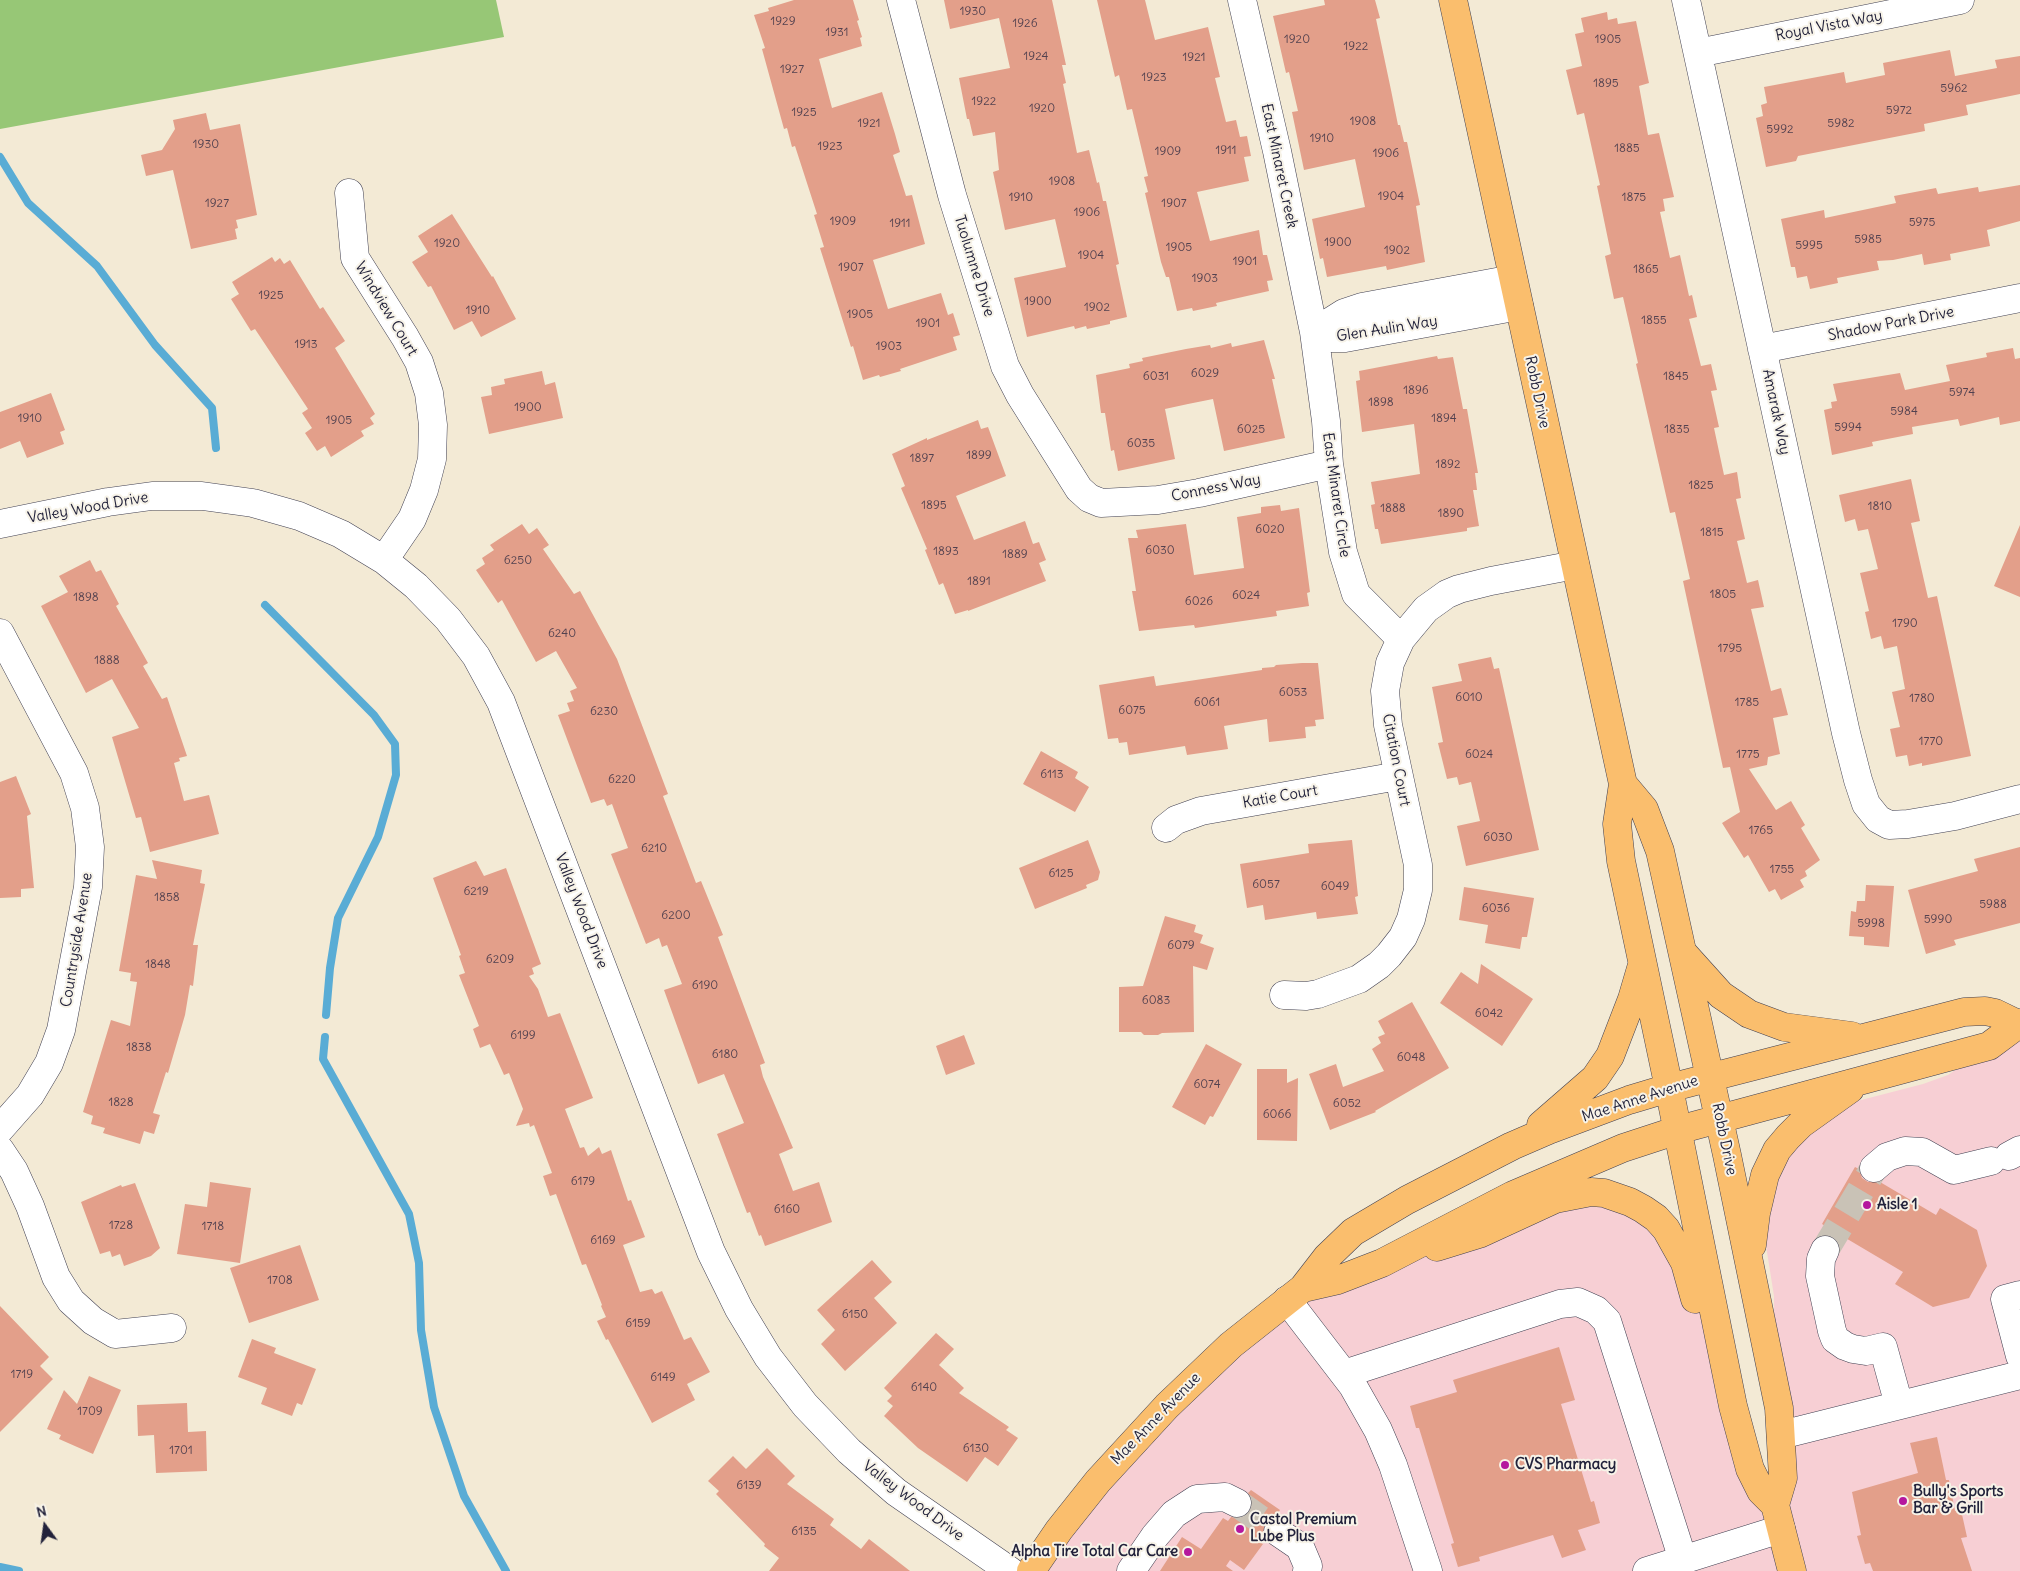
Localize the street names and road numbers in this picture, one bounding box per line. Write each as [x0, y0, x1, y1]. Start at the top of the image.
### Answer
street label: Royal Vista Way [1774, 7, 1884, 45]
street label: East Minaret Creek [1257, 102, 1301, 230]
street label: Tuolumne Drive [950, 213, 998, 319]
street label: Windview Court [351, 259, 421, 359]
street label: Shadow Park Drive [1826, 303, 1956, 345]
street label: Glen Aulin Way [1335, 312, 1439, 346]
street label: Robb Drive [1521, 354, 1553, 430]
street label: Amarak Way [1758, 367, 1794, 457]
street label: East Minaret Circle [1318, 431, 1354, 559]
street label: Conness Way [1170, 470, 1262, 506]
street label: Valley Wood Drive [26, 489, 150, 527]
street label: Citation Court [1378, 712, 1414, 808]
street label: Katie Court [1241, 782, 1319, 812]
street label: Valley Wood Drive [551, 851, 611, 971]
street label: Countryside Avenue [57, 871, 97, 1009]
street label: Mae Anne Avenue [1580, 1072, 1700, 1126]
street label: Robb Drive [1708, 1101, 1740, 1177]
street label: Mae Anne Avenue [1107, 1369, 1205, 1469]
street label: Valley Wood Drive [859, 1457, 967, 1545]

